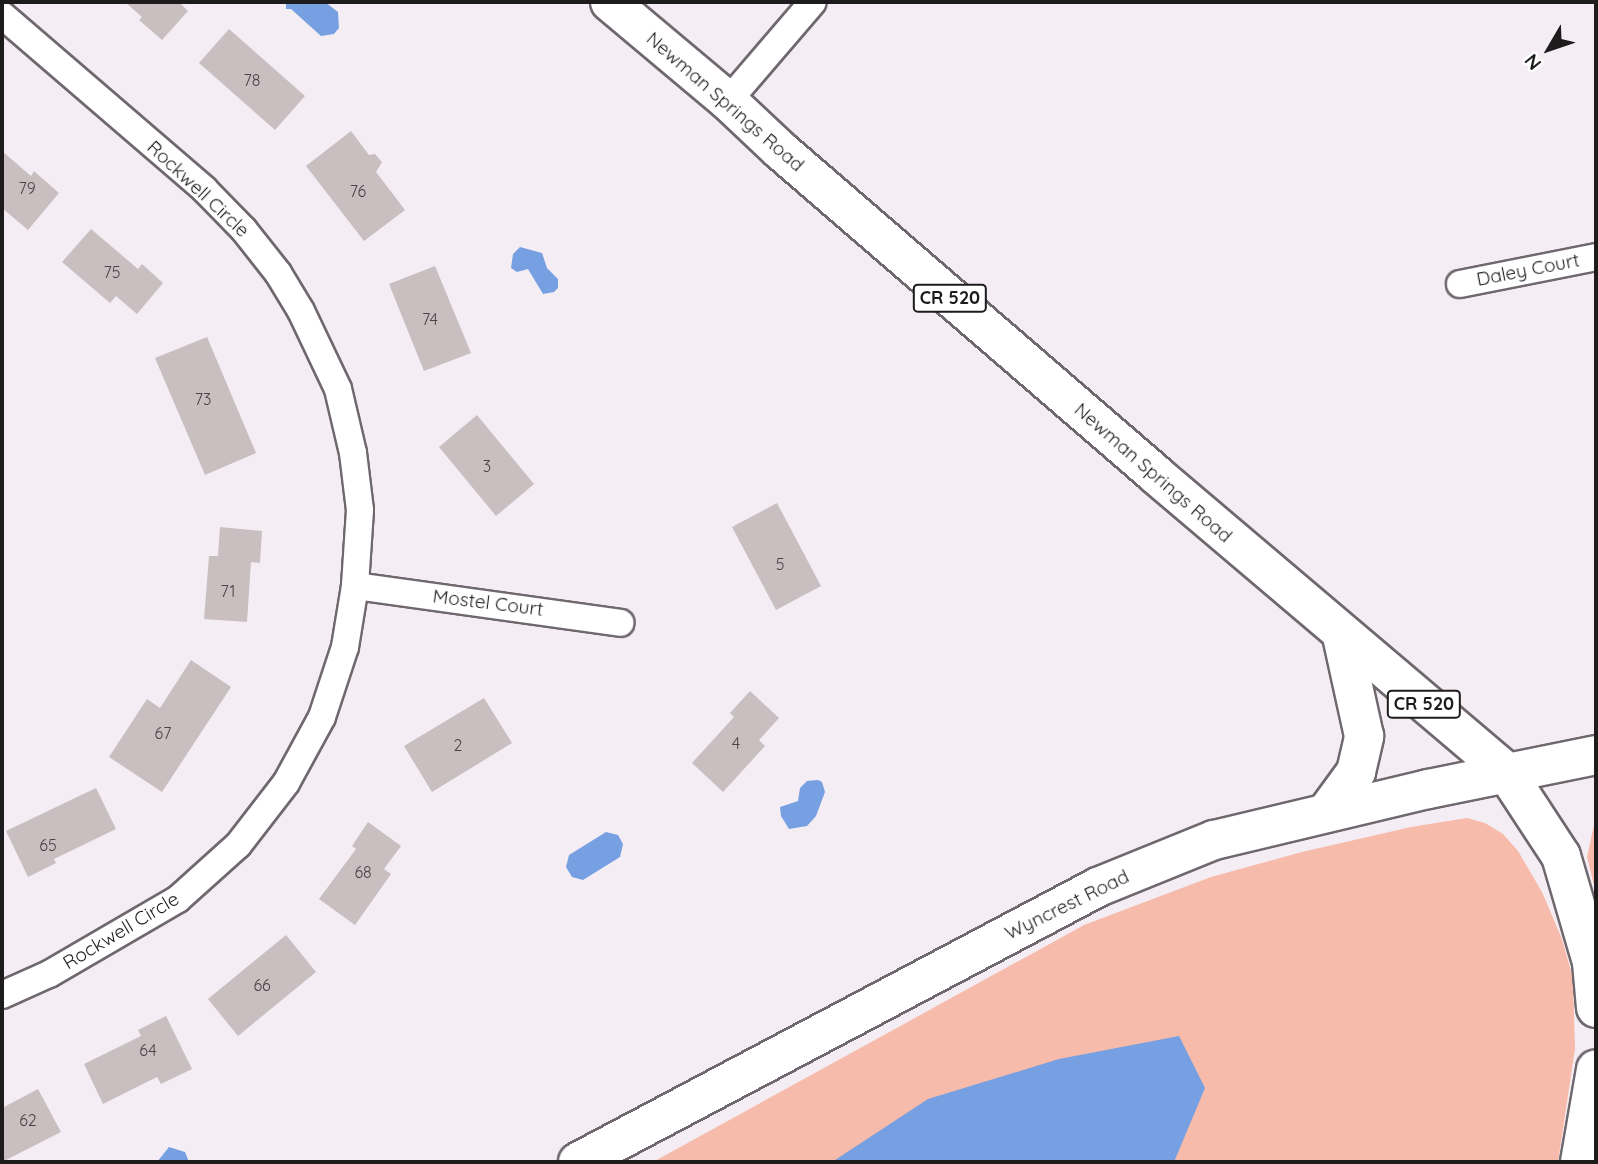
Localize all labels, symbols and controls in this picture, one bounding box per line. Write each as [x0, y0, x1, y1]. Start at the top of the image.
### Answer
north arrow [1514, 14, 1584, 84]
street label: Newman Springs Road [642, 27, 808, 177]
text: N [1519, 49, 1546, 75]
house number: 78 [244, 70, 260, 90]
street label: Rockwell Circle [142, 136, 254, 242]
house number: 79 [18, 178, 36, 198]
house number: 76 [350, 181, 366, 201]
street label: Daley Court [1475, 249, 1581, 291]
house number: 75 [104, 262, 120, 282]
road number: CR 520 [912, 284, 988, 312]
house number: 74 [422, 309, 438, 329]
house number: 73 [195, 389, 211, 409]
street label: Newman Springs Road [1070, 398, 1236, 548]
house number: 3 [483, 456, 491, 476]
house number: 5 [776, 554, 784, 574]
house number: 71 [221, 581, 235, 601]
street label: Mostel Court [431, 585, 545, 621]
road number: CR 520 [1386, 690, 1462, 718]
house number: 67 [155, 723, 171, 743]
house number: 4 [732, 733, 740, 753]
house number: 2 [454, 735, 462, 755]
house number: 65 [39, 835, 57, 855]
house number: 68 [354, 862, 372, 882]
street label: Wyncrest Road [1001, 865, 1133, 945]
street label: Rockwell Circle [59, 887, 183, 975]
house number: 66 [253, 975, 271, 995]
house number: 64 [139, 1040, 157, 1060]
house number: 62 [19, 1110, 37, 1130]

